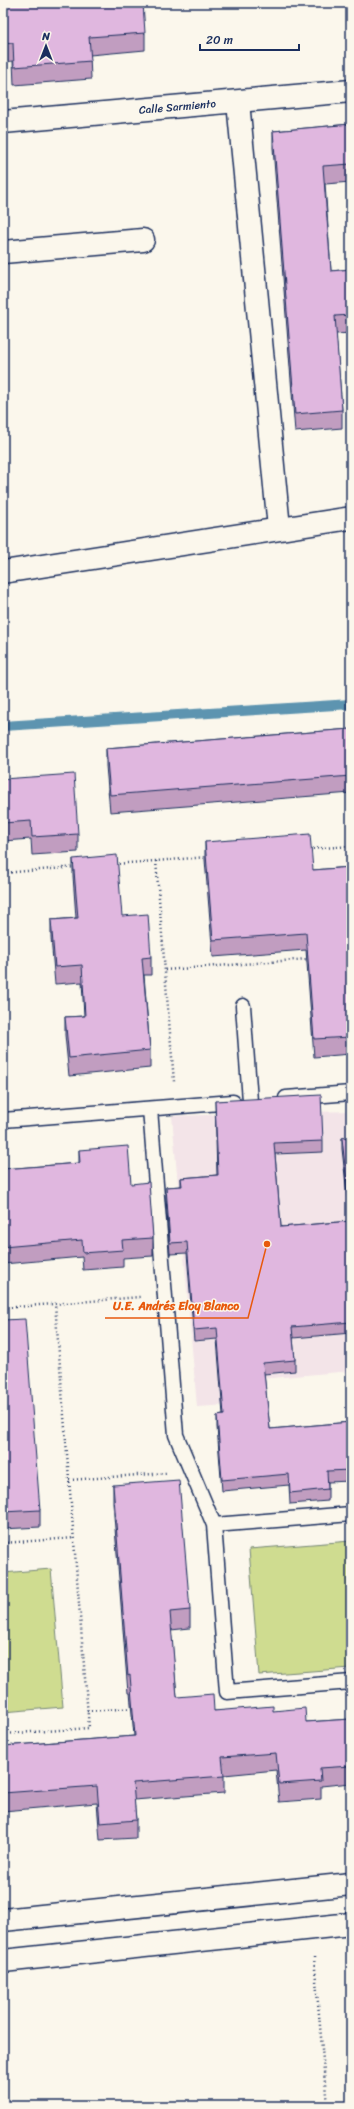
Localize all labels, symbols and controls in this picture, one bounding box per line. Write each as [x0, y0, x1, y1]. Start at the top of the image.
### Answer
north arrow [26, 26, 66, 66]
scale bar [200, 26, 299, 52]
text: N [41, 27, 50, 46]
text: 20 m [206, 29, 233, 51]
street label: Calle Sarmiento [138, 94, 217, 119]
callout: U.E. Andrés Eloy Blanco [105, 1294, 248, 1318]
text: U.E. Andrés Eloy Blanco [113, 1295, 239, 1317]

